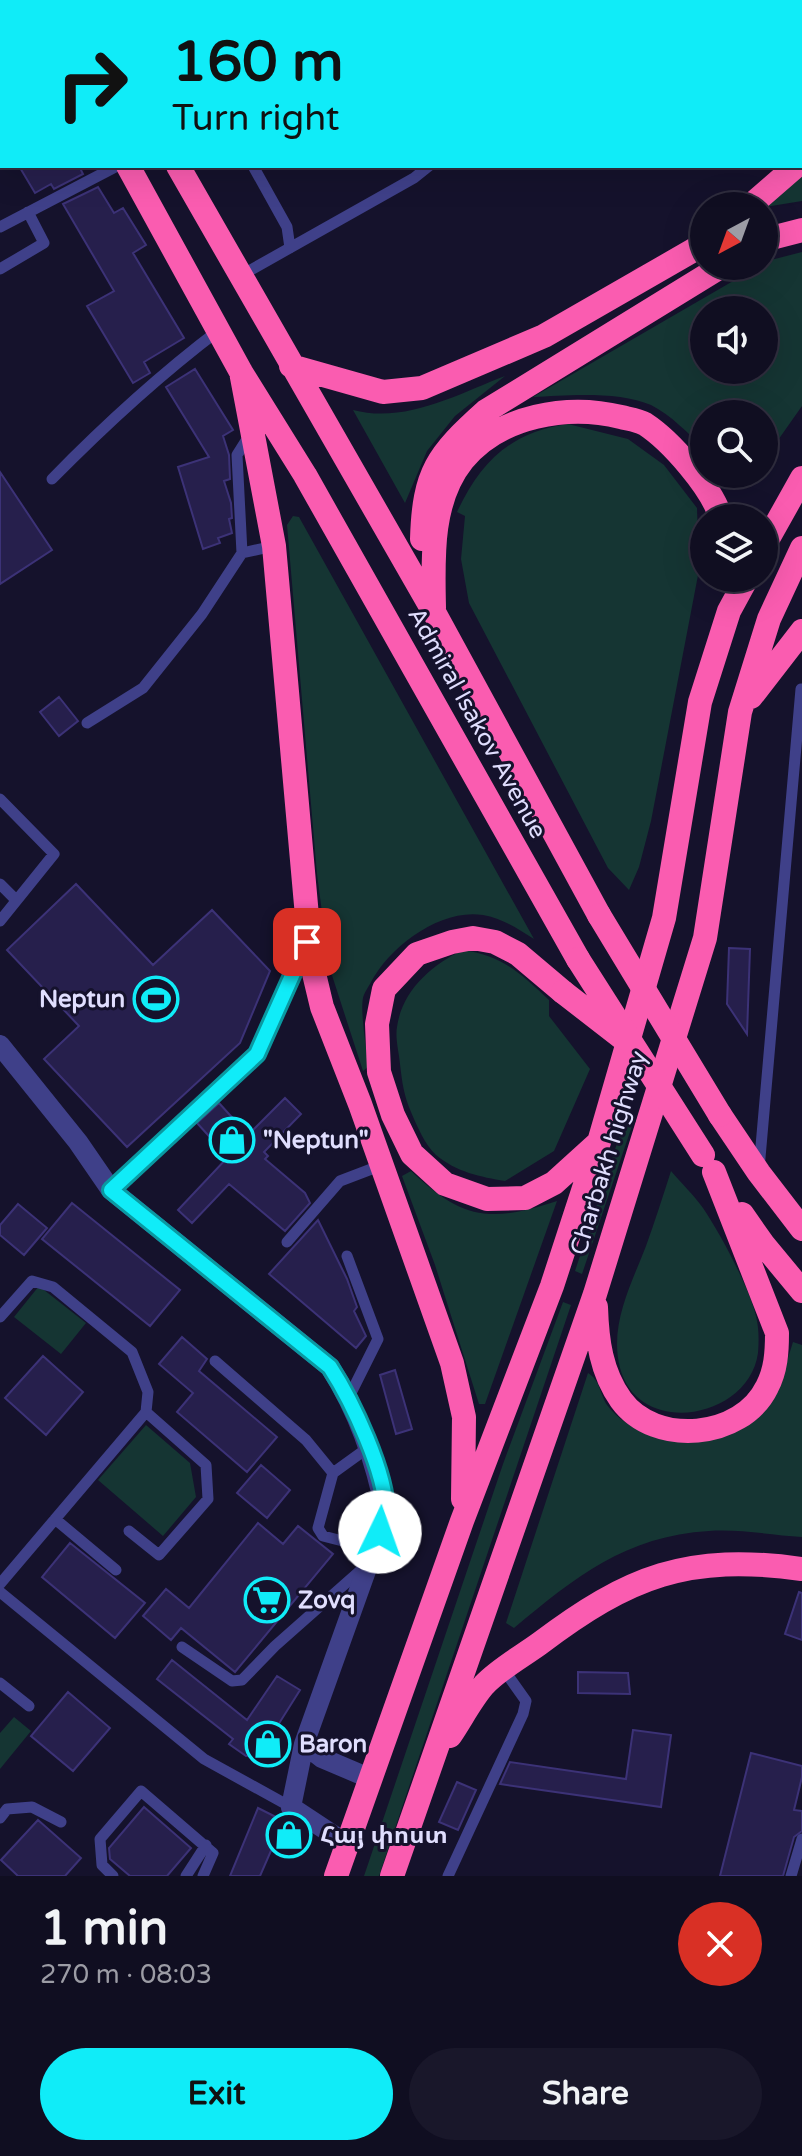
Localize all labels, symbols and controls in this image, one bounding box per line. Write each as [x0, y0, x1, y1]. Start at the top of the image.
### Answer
text: 160 m [172, 29, 343, 96]
icon: right [40, 32, 144, 136]
text: Turn right [172, 97, 339, 140]
north arrow [690, 192, 778, 280]
map controls [690, 192, 778, 592]
button: sound [690, 296, 778, 384]
button: search [690, 400, 778, 488]
button: layers [690, 504, 778, 592]
street label: Admiral Isakov Avenue [401, 603, 553, 843]
pin [273, 908, 341, 976]
icon: arrive [285, 920, 329, 964]
sports icon: Neptun [132, 975, 180, 1023]
place label: Neptun [39, 985, 125, 1014]
street label: Charbakh highway [564, 1047, 654, 1258]
shop icon: "Neptun" [208, 1116, 256, 1164]
place label: "Neptun" [263, 1126, 369, 1155]
position arrow [338, 1490, 422, 1574]
supermarket icon: Zovq [243, 1576, 291, 1624]
place label: Zovq [298, 1586, 355, 1615]
shop icon: Baron [244, 1720, 292, 1768]
place label: Baron [299, 1730, 367, 1759]
shop icon: Հայ փոստ [265, 1811, 313, 1859]
place label: Հայ փոստ [320, 1821, 448, 1850]
text: 1 min [40, 1900, 168, 1958]
button: close [678, 1902, 762, 1986]
text: 270 m · 08:03 [40, 1959, 212, 1990]
button: Exit [40, 2048, 393, 2140]
button: Share [409, 2048, 762, 2140]

